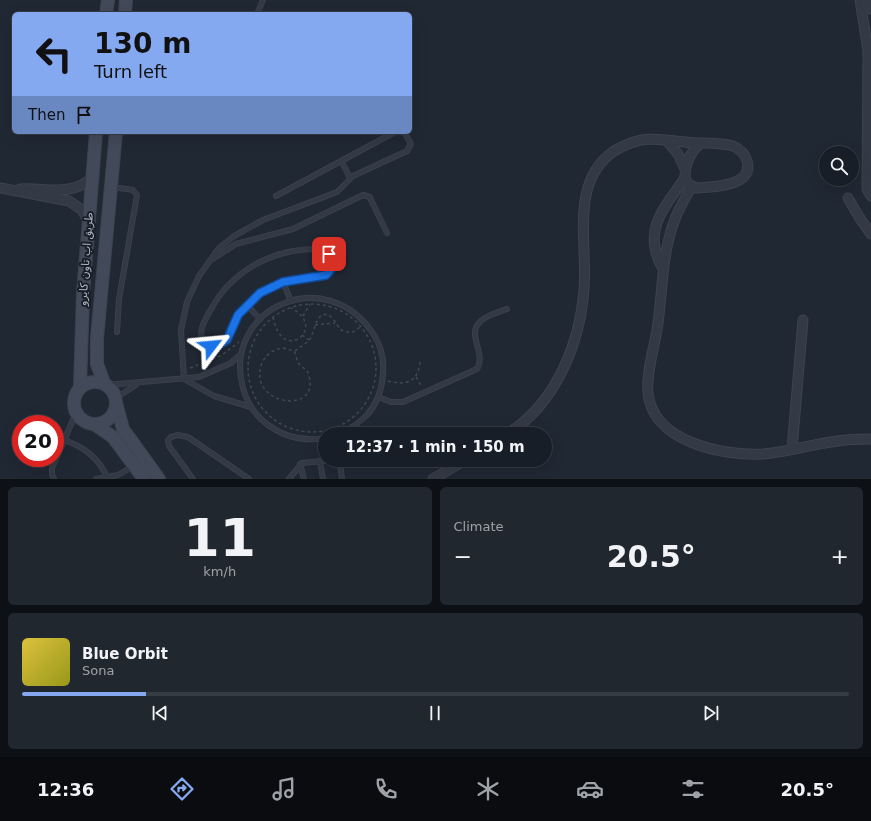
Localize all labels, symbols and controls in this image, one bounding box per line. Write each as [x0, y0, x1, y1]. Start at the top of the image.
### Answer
text: 130 m [94, 27, 191, 60]
icon: left [28, 28, 80, 80]
text: Turn left [94, 61, 167, 82]
icon: arrive [73, 104, 95, 126]
text: Then [28, 106, 65, 124]
map controls [819, 146, 859, 186]
button: search [819, 146, 859, 186]
street label: طريق اب تاون كايرو [76, 212, 97, 307]
pin [312, 237, 346, 271]
icon: arrive [318, 243, 340, 265]
position arrow [190, 325, 232, 367]
speed limit sign: 20 [12, 415, 64, 467]
text: 12:37 · 1 min · 150 m [345, 438, 525, 456]
text: 11 [184, 508, 256, 568]
text: Climate [454, 519, 504, 534]
text: 20.5° [607, 539, 696, 574]
text: − [454, 544, 472, 569]
text: + [831, 544, 849, 569]
text: km/h [203, 564, 236, 579]
text: Blue Orbit [82, 645, 168, 663]
text: Sona [82, 663, 114, 678]
icon: previous [149, 702, 171, 724]
icon: pause [424, 702, 446, 724]
icon: next [700, 702, 722, 724]
icon: directions [168, 775, 196, 803]
icon: music [270, 775, 298, 803]
icon: phone [372, 775, 400, 803]
icon: climate [474, 775, 502, 803]
icon: car [576, 775, 604, 803]
icon: filters [679, 775, 707, 803]
text: 12:36 [37, 779, 94, 800]
text: 20.5° [781, 779, 834, 800]

